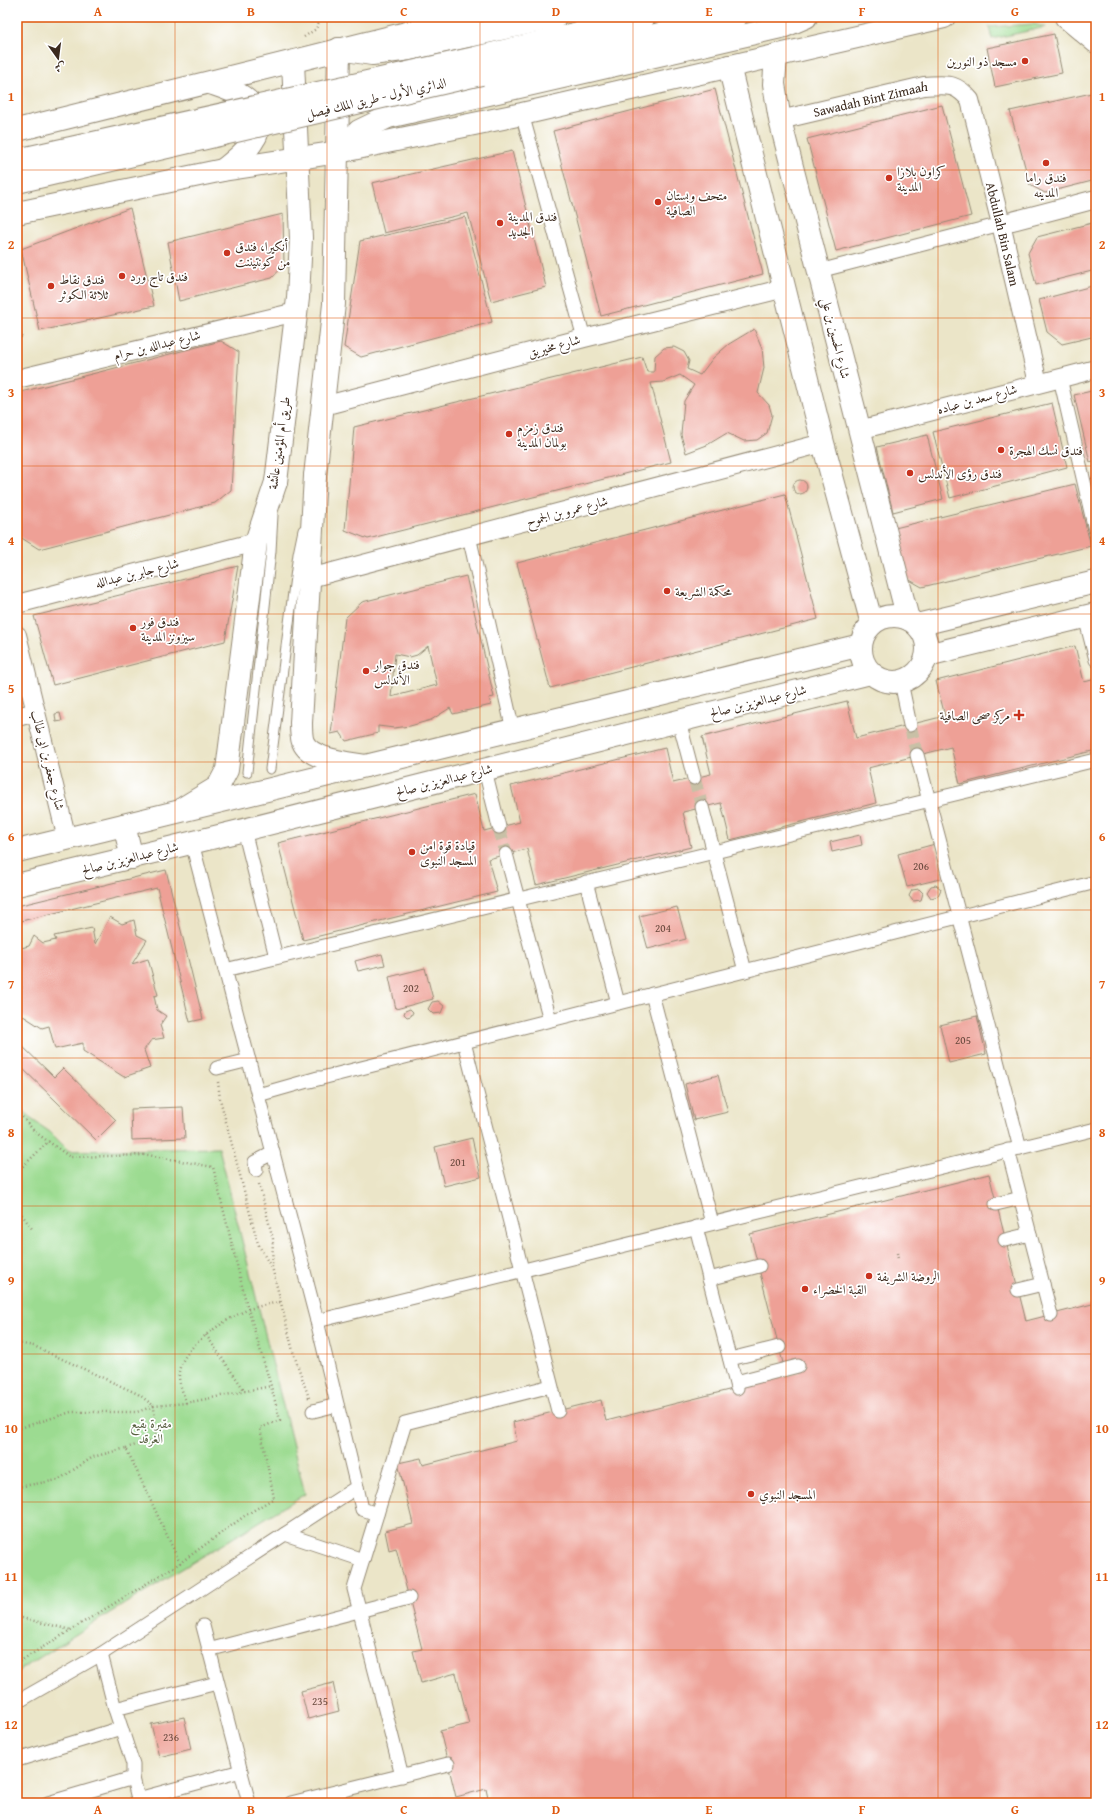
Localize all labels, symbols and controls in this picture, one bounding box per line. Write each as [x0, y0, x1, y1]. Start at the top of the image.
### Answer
text: A [94, 2, 103, 21]
text: B [247, 2, 255, 21]
text: C [400, 2, 408, 21]
text: D [552, 2, 560, 21]
text: E [706, 2, 713, 21]
text: F [859, 2, 866, 21]
text: G [1011, 2, 1019, 21]
north arrow [38, 38, 78, 78]
place label: مسجد ذو النورين [947, 52, 1017, 71]
marker: مسجد ذو النورين [1020, 56, 1030, 66]
text: ش [53, 59, 68, 77]
street label: الدائري الأول - طريق الملك فيصل [304, 73, 448, 124]
street label: Sawadah Bint Zimaah [811, 76, 929, 121]
text: 1 [8, 87, 14, 106]
text: 1 [1099, 87, 1105, 106]
marker: فندق راما المدينه [1041, 158, 1051, 168]
place label: كراون بلازا المدينة [897, 162, 946, 196]
place label: فندق راما المدينه [1026, 168, 1067, 202]
marker: كراون بلازا المدينة [884, 173, 894, 183]
street label: Abdullah Bin Salam [981, 180, 1025, 288]
place label: متحف وبستان الصافية [666, 186, 727, 220]
marker: متحف وبستان الصافية [653, 197, 663, 207]
place label: فندق المدينة الجديد [508, 207, 558, 241]
marker: فندق المدينة الجديد [495, 218, 505, 228]
text: 2 [8, 235, 15, 254]
text: 2 [1099, 235, 1106, 254]
place label: أنكيرا، فندق من كونتيننت [235, 237, 290, 271]
marker: أنكيرا، فندق من كونتيننت [222, 248, 232, 258]
place label: فندق تاج ورد [130, 267, 188, 288]
place label: فندق نقاط ثلاثة الكوثر [57, 270, 109, 304]
marker: فندق تاج ورد [117, 271, 127, 281]
marker: فندق نقاط ثلاثة الكوثر [46, 281, 56, 291]
street label: شارع الحسين بن علي [813, 296, 855, 381]
street label: شارع عبدالله بن حرام [112, 325, 203, 367]
street label: شارع مخيريق [526, 330, 583, 364]
street label: شارع سعد بن عباده [935, 379, 1020, 421]
text: 3 [8, 383, 14, 402]
text: 3 [1099, 383, 1105, 402]
street label: طريق أم المؤمنين عائشة [263, 395, 297, 491]
place label: فندق زمزم بولمان المدينة [517, 418, 566, 452]
marker: فندق زمزم بولمان المدينة [504, 429, 514, 439]
place label: فندق نسك الهجرة [1009, 441, 1083, 460]
marker: فندق نسك الهجرة [996, 445, 1006, 455]
place label: فندق رؤى الأندلس [918, 464, 1002, 483]
marker: فندق رؤى الأندلس [905, 468, 915, 478]
street label: شارع عمرو بن الجموح [524, 491, 611, 533]
text: 4 [8, 531, 15, 550]
text: 4 [1099, 531, 1106, 550]
street label: شارع جابر بن عبدالله [93, 553, 181, 595]
place label: محكمة الشريعة [675, 582, 732, 601]
marker: محكمة الشريعة [662, 586, 672, 596]
place label: فندق فور سيزونز المدينة [139, 612, 195, 646]
marker: فندق فور سيزونز المدينة [128, 623, 138, 633]
place label: فندق جوار الأندلس [372, 655, 420, 689]
marker: فندق جوار الأندلس [361, 666, 371, 676]
text: 5 [8, 679, 15, 698]
text: 5 [1099, 679, 1106, 698]
street label: شارع عبدالعزيز بن صالح [708, 680, 809, 724]
place label: مركز صحى الصافية [940, 706, 1010, 725]
street label: شارع جعفر بن ابى طالب [24, 708, 70, 813]
marker: مركز صحى الصافية [1013, 709, 1025, 721]
street label: شارع عبدالعزيز بن صالح [394, 759, 495, 803]
text: 6 [8, 827, 15, 846]
text: 6 [1099, 827, 1106, 846]
place label: قيادة قوة امن المسجد النبوى [420, 836, 477, 870]
street label: شارع عبدالعزيز بن صالح [80, 837, 181, 881]
marker: قيادة قوة امن المسجد النبوى [407, 847, 417, 857]
house number: 206 [913, 858, 929, 874]
house number: 204 [655, 920, 671, 936]
text: 7 [8, 975, 15, 994]
text: 7 [1099, 975, 1106, 994]
house number: 202 [403, 980, 419, 996]
house number: 205 [955, 1032, 971, 1048]
text: 8 [8, 1123, 15, 1142]
text: 8 [1099, 1123, 1106, 1142]
house number: 201 [450, 1154, 466, 1170]
place label: الروضة الشريفة [877, 1267, 940, 1286]
text: 9 [8, 1271, 15, 1290]
marker: الروضة الشريفة [864, 1271, 874, 1281]
text: 9 [1099, 1271, 1106, 1290]
place label: القبة الخضراء [813, 1280, 867, 1299]
marker: القبة الخضراء [800, 1284, 810, 1294]
park label: مقبرة بقيع الغرقد [130, 1414, 172, 1448]
text: 10 [4, 1419, 18, 1438]
text: 10 [1095, 1419, 1109, 1438]
place label: المسجد النبوي [759, 1485, 816, 1505]
marker: المسجد النبوي [746, 1489, 756, 1499]
text: 11 [4, 1567, 18, 1586]
text: 11 [1095, 1567, 1109, 1586]
house number: 235 [312, 1693, 328, 1709]
text: 12 [4, 1715, 18, 1734]
text: 12 [1095, 1715, 1109, 1734]
house number: 236 [163, 1729, 179, 1745]
text: A [94, 1800, 103, 1819]
text: B [247, 1800, 255, 1819]
text: C [400, 1800, 408, 1819]
text: D [552, 1800, 560, 1819]
text: E [706, 1800, 713, 1819]
text: F [859, 1800, 866, 1819]
text: G [1011, 1800, 1019, 1819]

